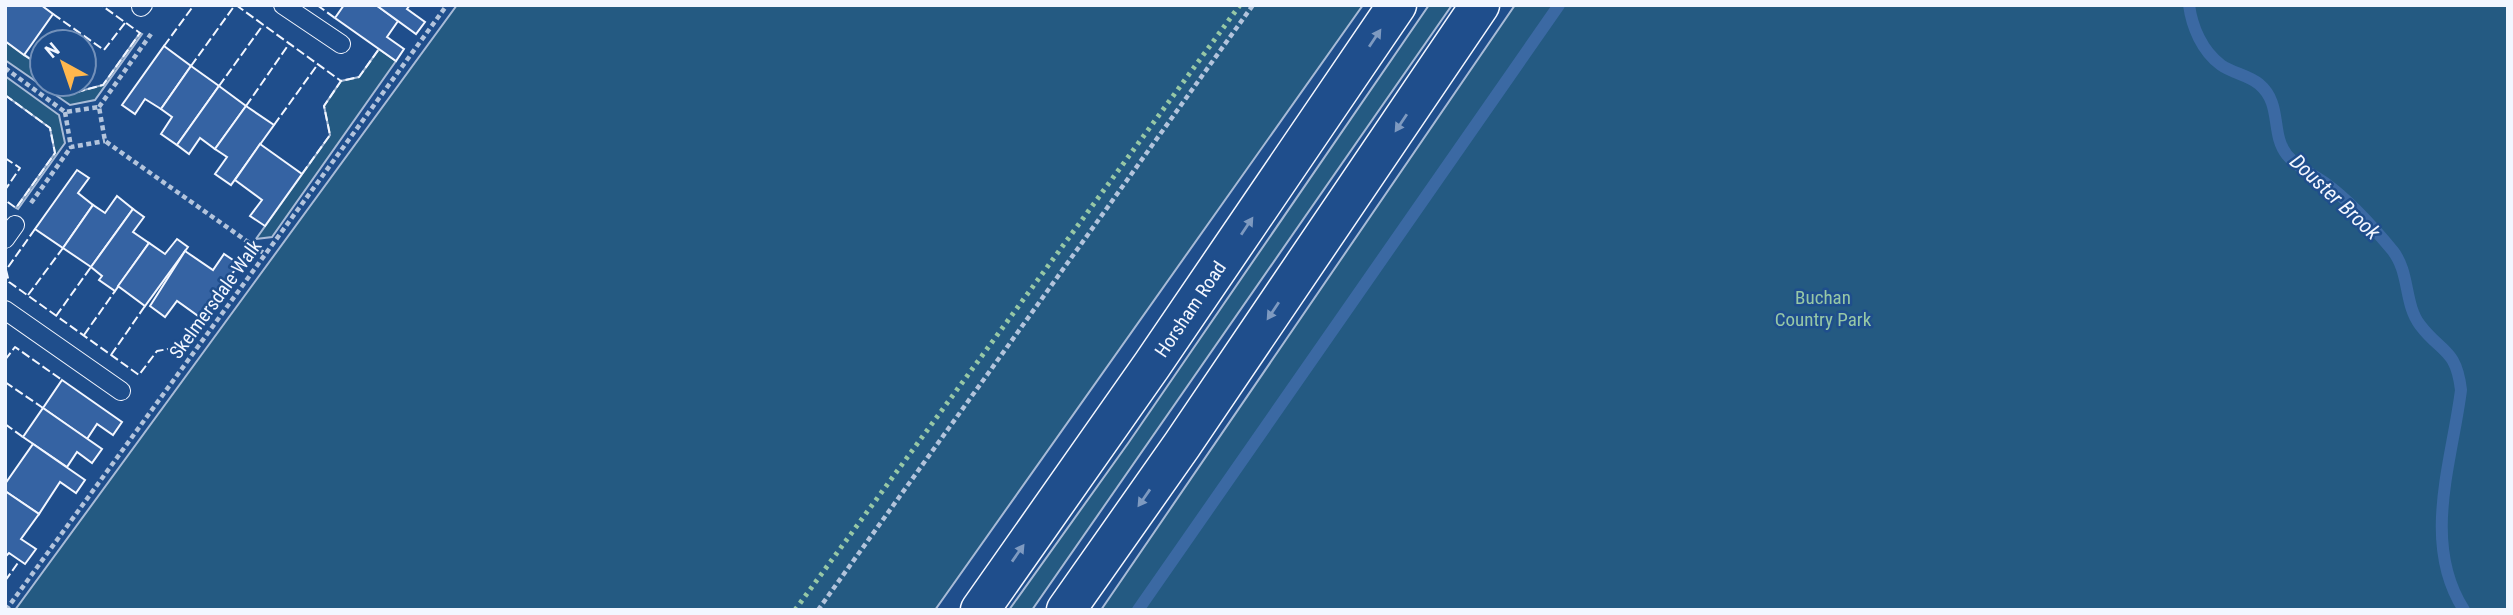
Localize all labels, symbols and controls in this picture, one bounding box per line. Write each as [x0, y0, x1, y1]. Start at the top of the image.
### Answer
north arrow [28, 28, 98, 98]
one-way arrow [1368, 29, 1382, 47]
text: N [41, 38, 64, 63]
one-way arrow [1395, 113, 1408, 132]
water label: Douster Brook [2285, 149, 2386, 245]
one-way arrow [1240, 217, 1254, 235]
street label: Skelmersdale Walk [165, 235, 267, 363]
street label: Horsham Road [1150, 257, 1231, 362]
park label: Buchan Country Park [1775, 286, 1872, 331]
one-way arrow [1266, 302, 1280, 320]
one-way arrow [1137, 489, 1151, 507]
one-way arrow [1011, 544, 1025, 562]

